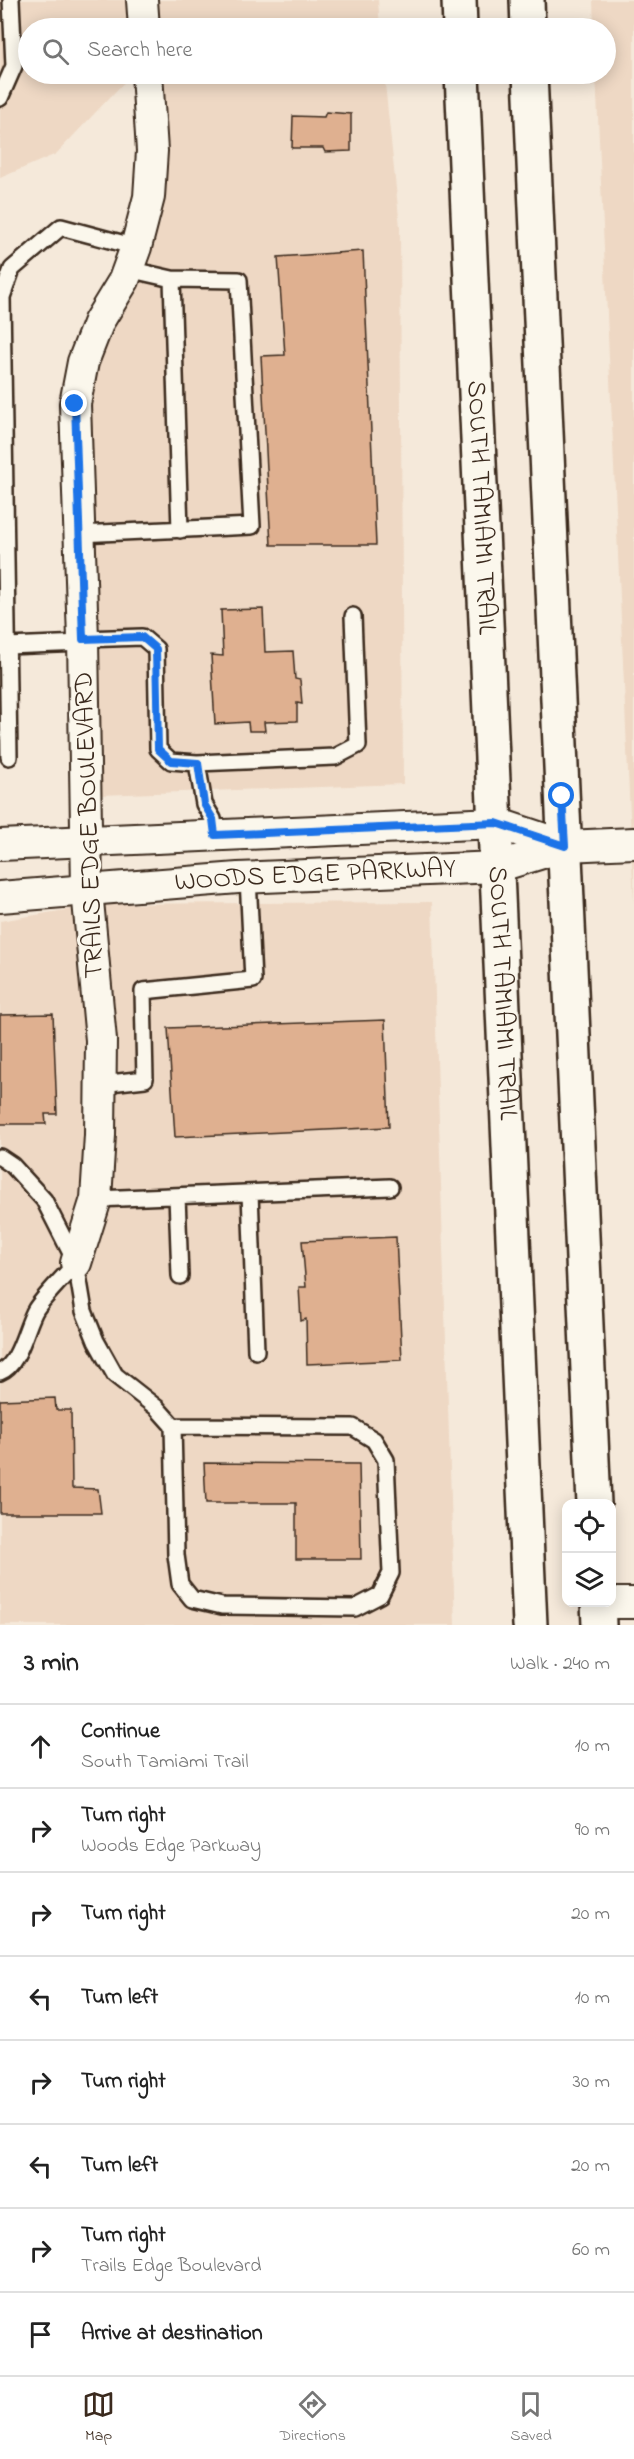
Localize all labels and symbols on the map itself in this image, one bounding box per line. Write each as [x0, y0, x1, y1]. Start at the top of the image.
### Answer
street label: SOUTH TAMIAMI TRAIL [456, 380, 506, 636]
route end [61, 390, 87, 416]
street label: TRAILS EDGE BOULEVARD [65, 671, 115, 979]
route start [548, 782, 574, 808]
street label: WOODS EDGE PARKWAY [173, 849, 457, 902]
street label: SOUTH TAMIAMI TRAIL [477, 865, 527, 1121]

